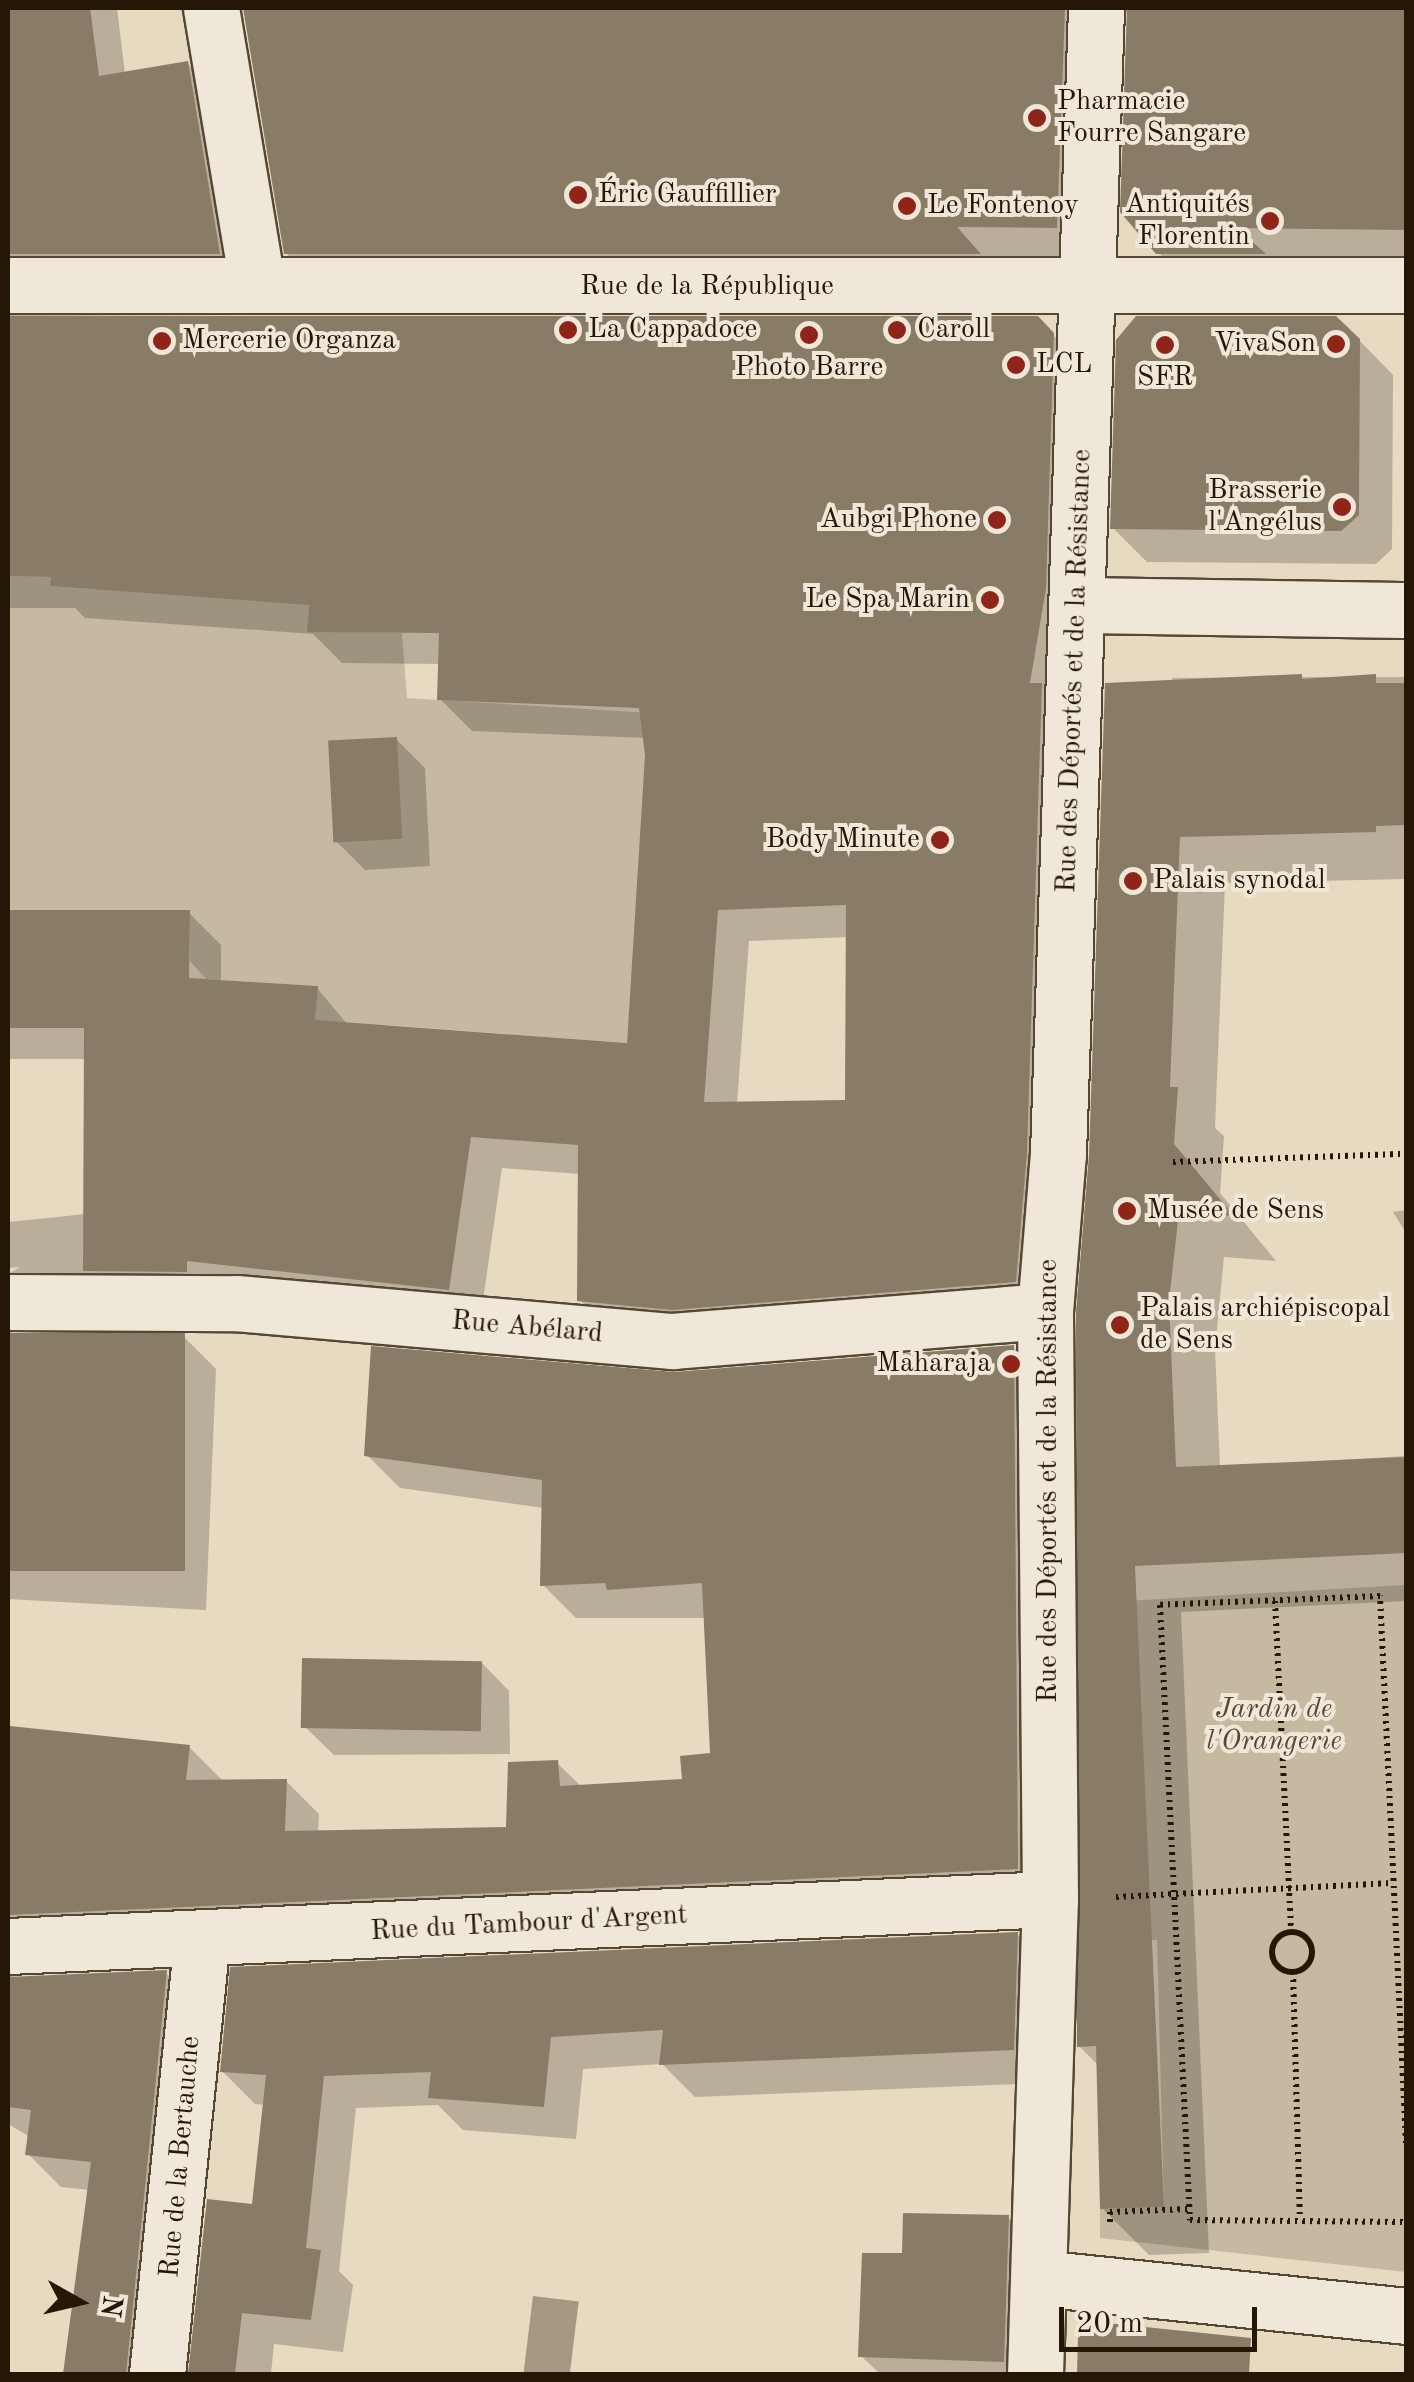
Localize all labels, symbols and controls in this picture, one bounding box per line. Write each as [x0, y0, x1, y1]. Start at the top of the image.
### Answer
place label: Pharmacie Fourre Sangare [1057, 85, 1246, 151]
marker: Pharmacie Fourre Sangare [1026, 107, 1048, 129]
place label: Éric Gauffillier [598, 178, 776, 212]
marker: Éric Gauffillier [567, 184, 589, 206]
place label: Antiquités Florentin [1125, 188, 1250, 254]
place label: Le Fontenoy [927, 189, 1079, 223]
marker: Le Fontenoy [896, 195, 918, 217]
marker: Antiquités Florentin [1259, 210, 1281, 232]
street label: Rue de la République [580, 270, 834, 304]
place label: La Cappadoce [588, 313, 757, 347]
place label: Caroll [917, 313, 990, 347]
marker: La Cappadoce [557, 319, 579, 341]
marker: Caroll [886, 319, 908, 341]
place label: Mercerie Organza [182, 324, 396, 358]
marker: Photo Barre [798, 324, 820, 346]
place label: VivaSon [1214, 327, 1316, 361]
marker: Mercerie Organza [151, 330, 173, 352]
marker: VivaSon [1325, 333, 1347, 355]
marker: SFR [1154, 334, 1176, 356]
place label: LCL [1036, 348, 1092, 382]
place label: Photo Barre [735, 351, 883, 385]
marker: LCL [1005, 354, 1027, 376]
place label: SFR [1137, 361, 1193, 395]
street label: Rue des Déportés et de la Résistance [1050, 448, 1100, 894]
place label: Brasserie l'Angélus [1208, 474, 1322, 540]
marker: Brasserie l'Angélus [1331, 496, 1353, 518]
place label: Aubgi Phone [820, 503, 977, 537]
marker: Aubgi Phone [986, 509, 1008, 531]
place label: Le Spa Marin [806, 583, 970, 617]
marker: Le Spa Marin [979, 589, 1001, 611]
place label: Body Minute [766, 823, 920, 857]
marker: Body Minute [929, 829, 951, 851]
place label: Palais synodal [1153, 864, 1326, 898]
marker: Palais synodal [1122, 870, 1144, 892]
place label: Musée de Sens [1147, 1194, 1324, 1228]
marker: Musée de Sens [1116, 1200, 1138, 1222]
street label: Rue des Déportés et de la Résistance [1032, 1259, 1066, 1703]
place label: Palais archiépiscopal de Sens [1140, 1292, 1390, 1358]
street label: Rue Abélard [450, 1305, 604, 1351]
marker: Palais archiépiscopal de Sens [1109, 1314, 1131, 1336]
place label: Maharaja [877, 1347, 991, 1381]
marker: Maharaja [1000, 1353, 1022, 1375]
park label: Jardin de l'Orangerie [1206, 1693, 1342, 1759]
street label: Rue du Tambour d'Argent [370, 1899, 688, 1949]
street label: Rue de la Bertauche [154, 2035, 208, 2279]
north arrow [30, 2252, 130, 2352]
scale bar [1064, 2287, 1262, 2349]
text: N [94, 2294, 125, 2319]
text: 20 m [1076, 2309, 1143, 2339]

